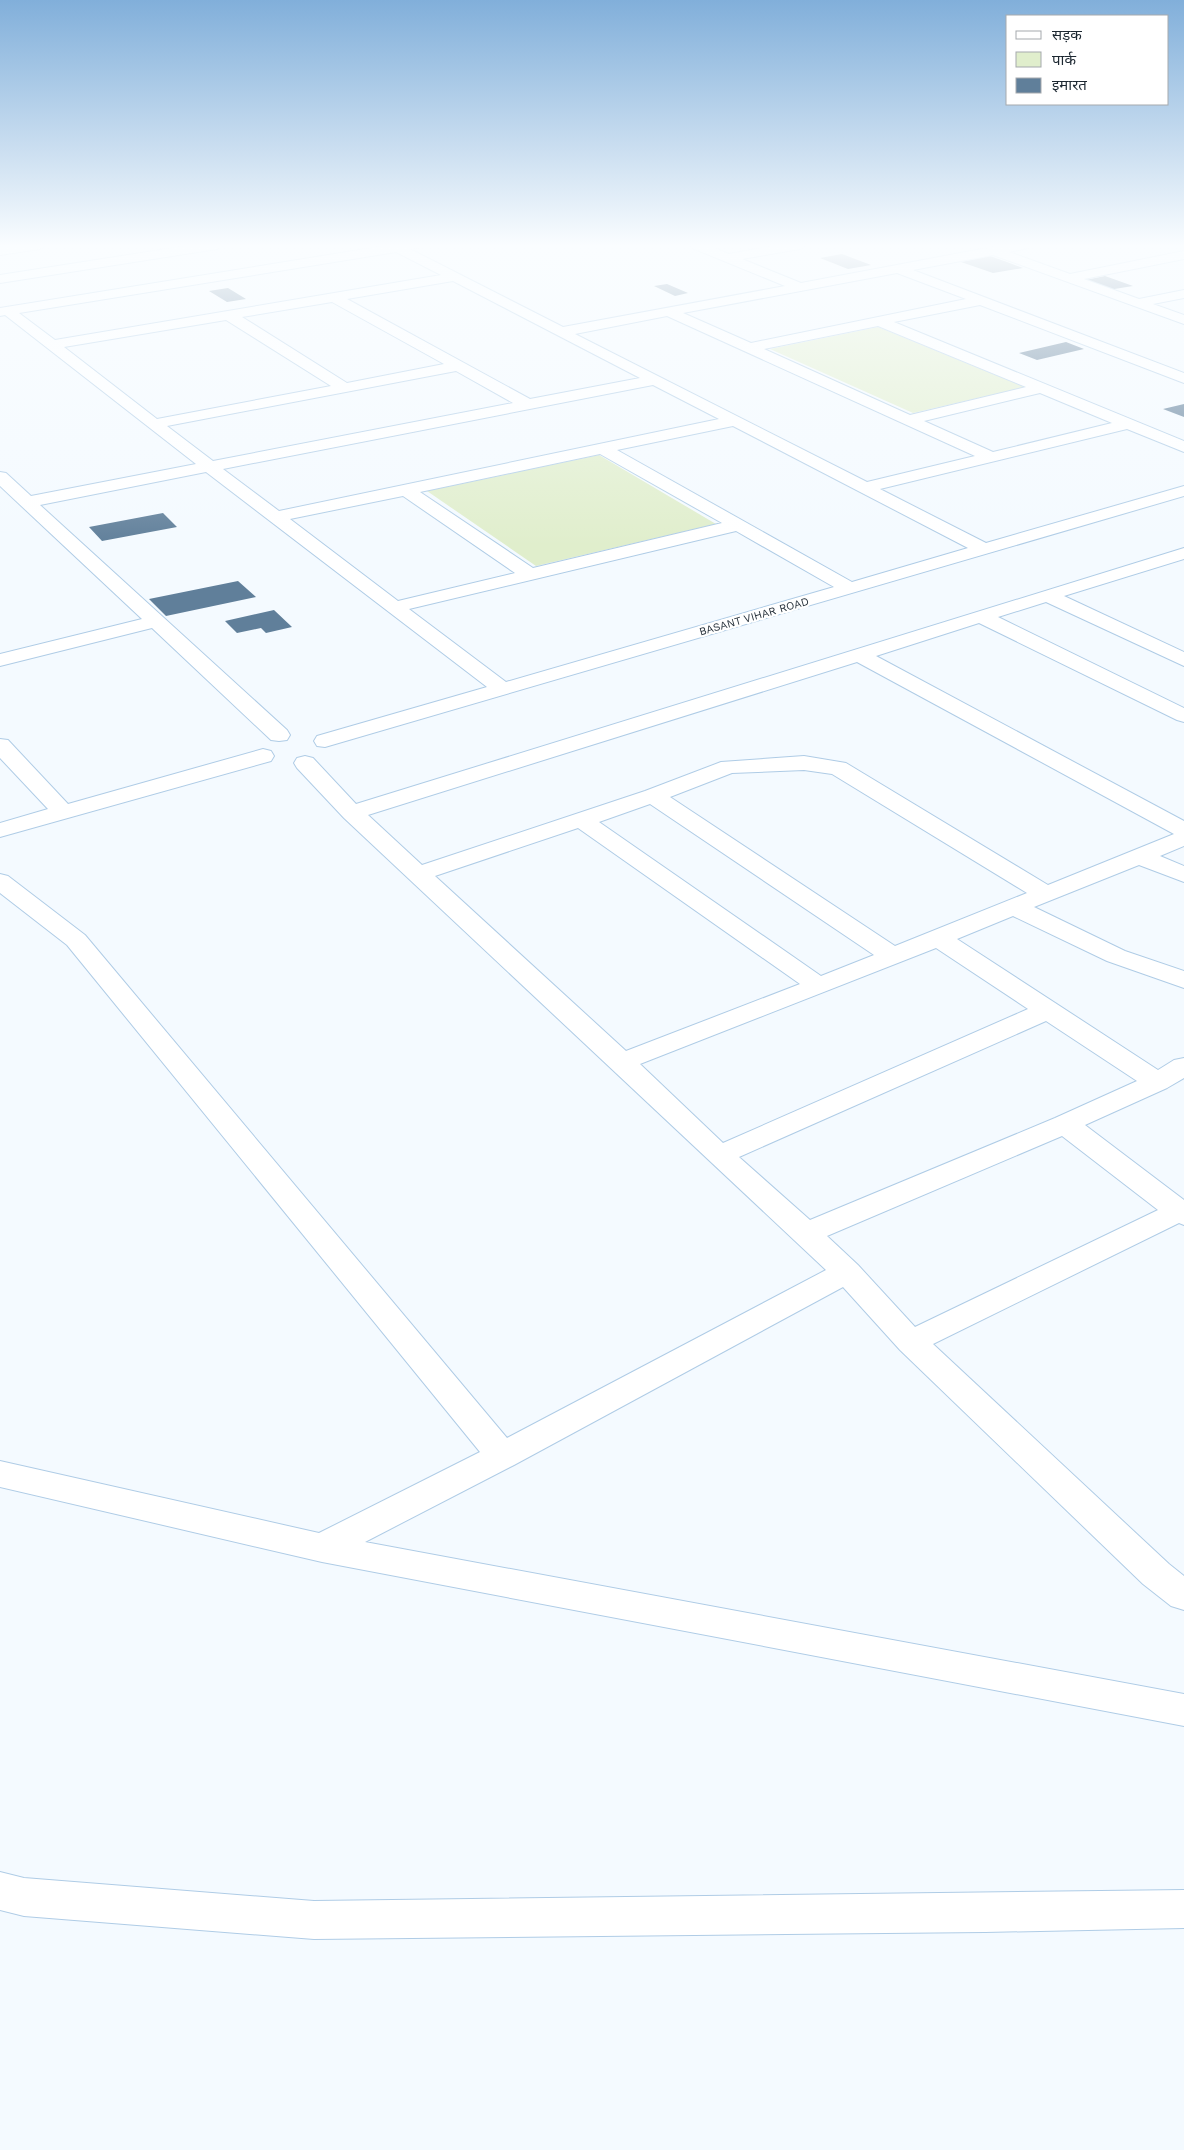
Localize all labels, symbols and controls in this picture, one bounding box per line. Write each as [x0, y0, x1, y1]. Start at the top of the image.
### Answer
legend [1006, 15, 1169, 105]
text: सड़क [1052, 26, 1082, 44]
text: पार्क [1052, 51, 1076, 69]
text: इमारत [1052, 76, 1087, 94]
street label: BASANT VIHAR ROAD [698, 595, 811, 638]

